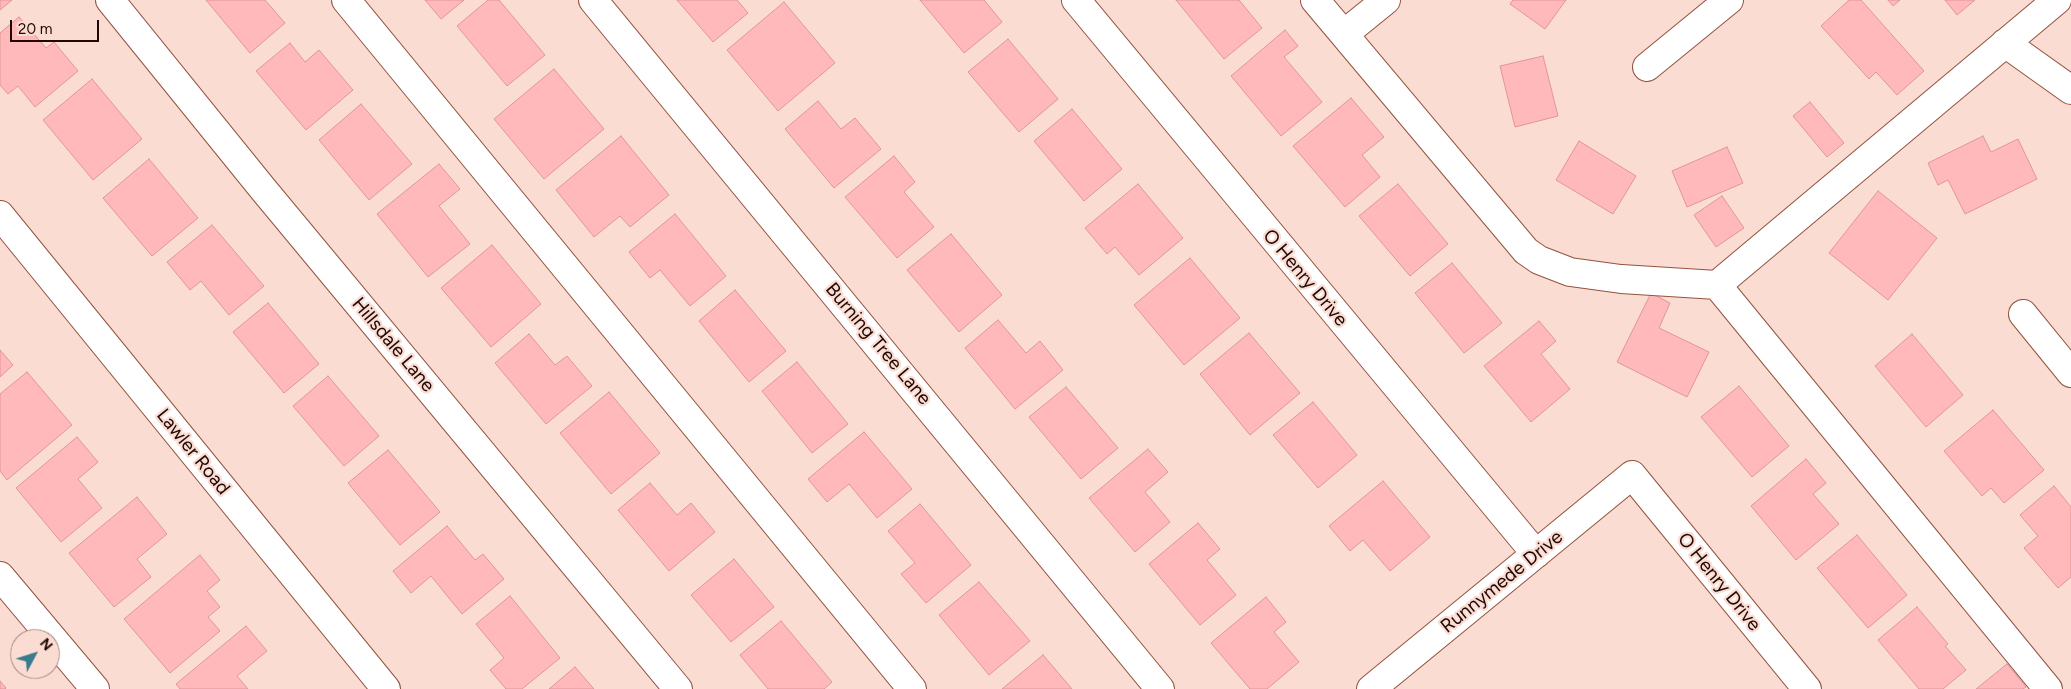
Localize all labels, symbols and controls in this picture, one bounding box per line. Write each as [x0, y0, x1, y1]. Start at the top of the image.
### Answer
scale bar [12, 10, 101, 42]
text: 20 m [18, 20, 52, 38]
street label: O Henry Drive [1258, 225, 1352, 331]
street label: Burning Tree Lane [820, 278, 936, 410]
street label: Hillsdale Lane [347, 293, 439, 397]
street label: Lawler Road [152, 405, 234, 499]
street label: Runnymede Drive [1436, 526, 1568, 638]
street label: O Henry Drive [1672, 528, 1766, 636]
north arrow [10, 629, 60, 679]
text: N [36, 635, 56, 654]

